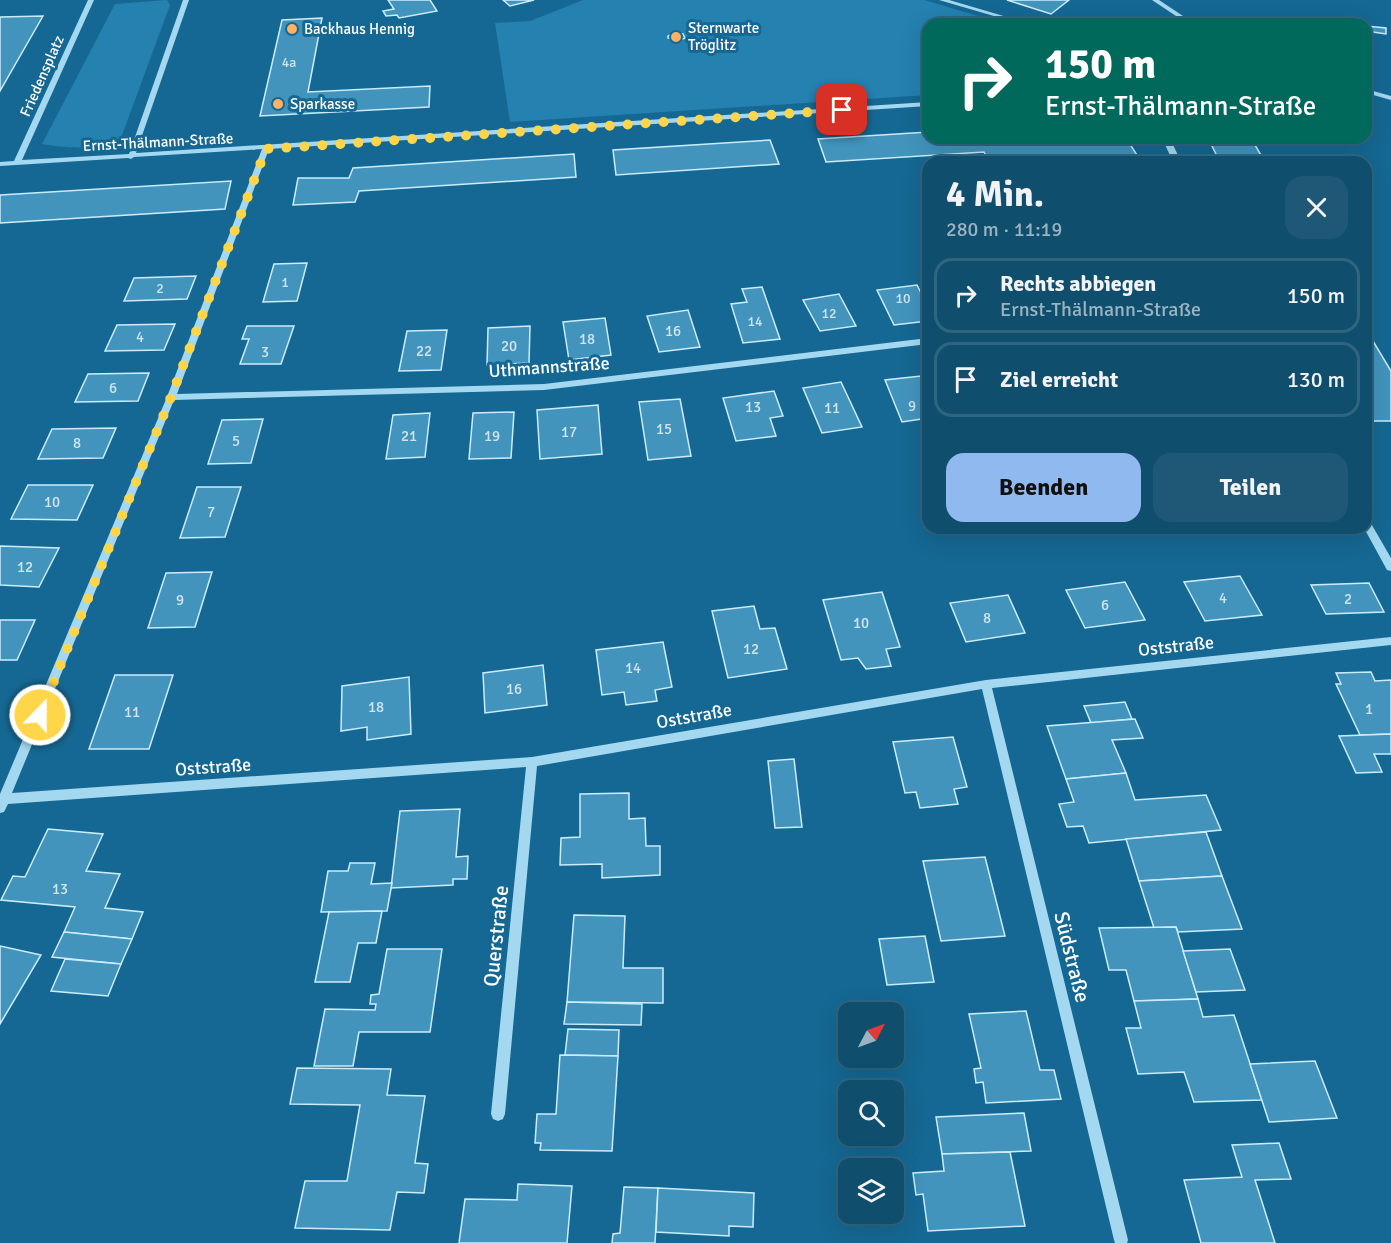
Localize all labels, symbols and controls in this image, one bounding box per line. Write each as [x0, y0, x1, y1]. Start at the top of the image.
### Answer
place label: Sternwarte Tröglitz [688, 19, 759, 54]
place label: Backhaus Hennig [304, 20, 415, 38]
marker: Backhaus Hennig [285, 22, 299, 36]
marker: Sternwarte Tröglitz [669, 30, 683, 44]
street label: Friedensplatz [16, 32, 68, 119]
text: 150 m [1045, 39, 1156, 90]
icon: right [946, 42, 1024, 120]
house number: 4a [282, 54, 296, 71]
pin [816, 84, 867, 135]
text: Ernst-Thälmann-Straße [1045, 90, 1316, 123]
icon: arrive [825, 93, 858, 126]
place label: Sparkasse [290, 95, 355, 113]
marker: Sparkasse [271, 97, 285, 111]
street label: Ernst-Thälmann-Straße [82, 129, 234, 155]
text: 4 Min. [946, 172, 1044, 217]
button: close [1285, 176, 1348, 239]
text: 280 m · 11:19 [946, 217, 1062, 242]
text: Rechts abbiegen [1000, 270, 1156, 297]
house number: 1 [281, 274, 289, 291]
icon: right [949, 279, 982, 312]
house number: 2 [156, 280, 164, 297]
text: 150 m [1287, 282, 1345, 309]
house number: 10 [895, 290, 911, 307]
text: Ernst-Thälmann-Straße [1000, 297, 1201, 322]
house number: 12 [821, 305, 837, 322]
house number: 14 [747, 313, 763, 330]
house number: 16 [665, 322, 681, 340]
house number: 4 [136, 328, 144, 346]
house number: 18 [579, 330, 595, 348]
house number: 20 [501, 337, 517, 355]
house number: 22 [416, 342, 432, 360]
house number: 3 [261, 343, 269, 361]
street label: Uthmannstraße [488, 352, 610, 382]
icon: arrive [949, 363, 982, 396]
text: Ziel erreicht [1000, 366, 1118, 393]
text: 130 m [1287, 366, 1345, 393]
house number: 6 [109, 379, 117, 397]
house number: 9 [908, 397, 916, 415]
house number: 13 [745, 398, 761, 416]
house number: 11 [824, 399, 840, 417]
house number: 15 [656, 420, 672, 438]
house number: 17 [561, 423, 577, 441]
house number: 21 [401, 427, 417, 445]
house number: 19 [484, 427, 500, 445]
house number: 5 [232, 432, 240, 450]
house number: 8 [73, 434, 81, 452]
button: Beenden [946, 453, 1141, 522]
button: Teilen [1153, 453, 1348, 522]
house number: 10 [44, 493, 60, 511]
house number: 7 [207, 503, 215, 521]
house number: 12 [17, 558, 33, 576]
house number: 4 [1219, 589, 1227, 607]
house number: 2 [1344, 590, 1352, 608]
house number: 9 [176, 591, 184, 609]
house number: 6 [1101, 596, 1109, 614]
house number: 8 [983, 609, 991, 627]
house number: 10 [853, 614, 869, 632]
street label: Oststraße [1137, 631, 1215, 661]
house number: 12 [743, 640, 759, 658]
house number: 14 [625, 659, 641, 677]
house number: 16 [506, 680, 522, 698]
position arrow [8, 683, 72, 747]
house number: 18 [368, 698, 384, 716]
street label: Oststraße [655, 699, 733, 733]
house number: 1 [1365, 700, 1373, 718]
house number: 11 [124, 703, 140, 721]
street label: Oststraße [174, 753, 252, 781]
house number: 13 [52, 880, 68, 898]
street label: Querstraße [478, 884, 514, 988]
street label: Südstraße [1048, 909, 1096, 1005]
north arrow [838, 1002, 904, 1068]
map controls [838, 1002, 904, 1224]
button: search [838, 1080, 904, 1146]
button: layers [838, 1158, 904, 1224]

